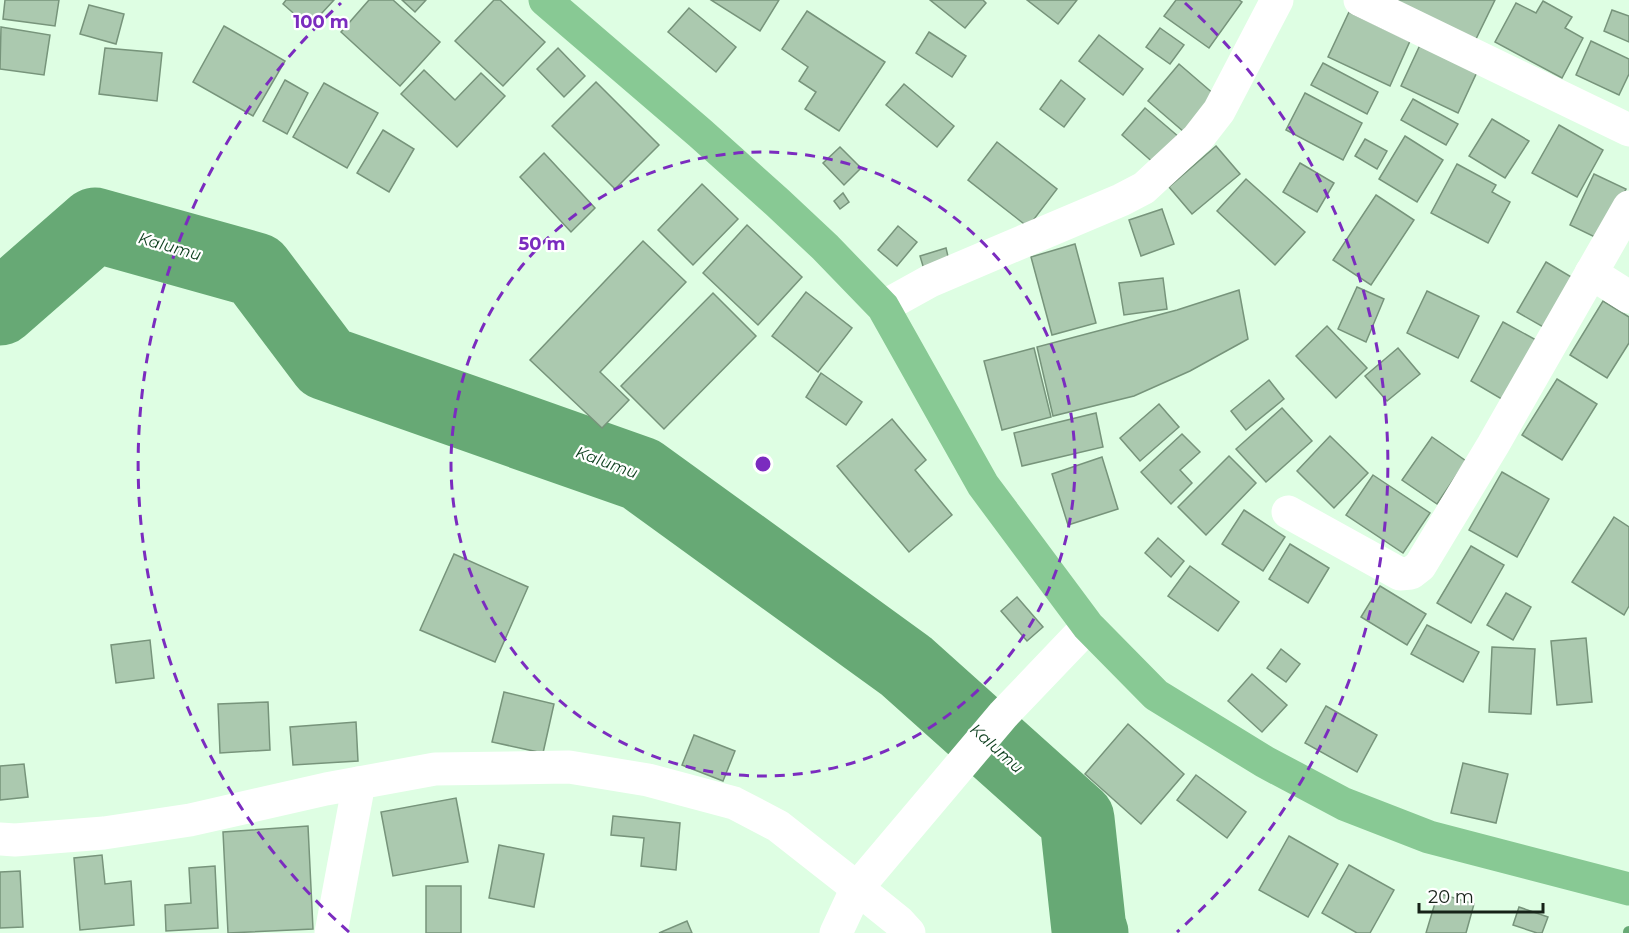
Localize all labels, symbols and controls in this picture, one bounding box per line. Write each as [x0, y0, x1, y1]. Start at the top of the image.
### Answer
text: 100 m [293, 11, 349, 33]
water label: Kalumu [136, 228, 204, 265]
text: 50 m [519, 233, 565, 255]
water label: Kalumu [573, 442, 641, 483]
centre of rings [753, 454, 773, 474]
water label: Kalumu [966, 720, 1027, 777]
scale bar [1419, 876, 1544, 914]
text: 20 m [1428, 886, 1474, 908]

